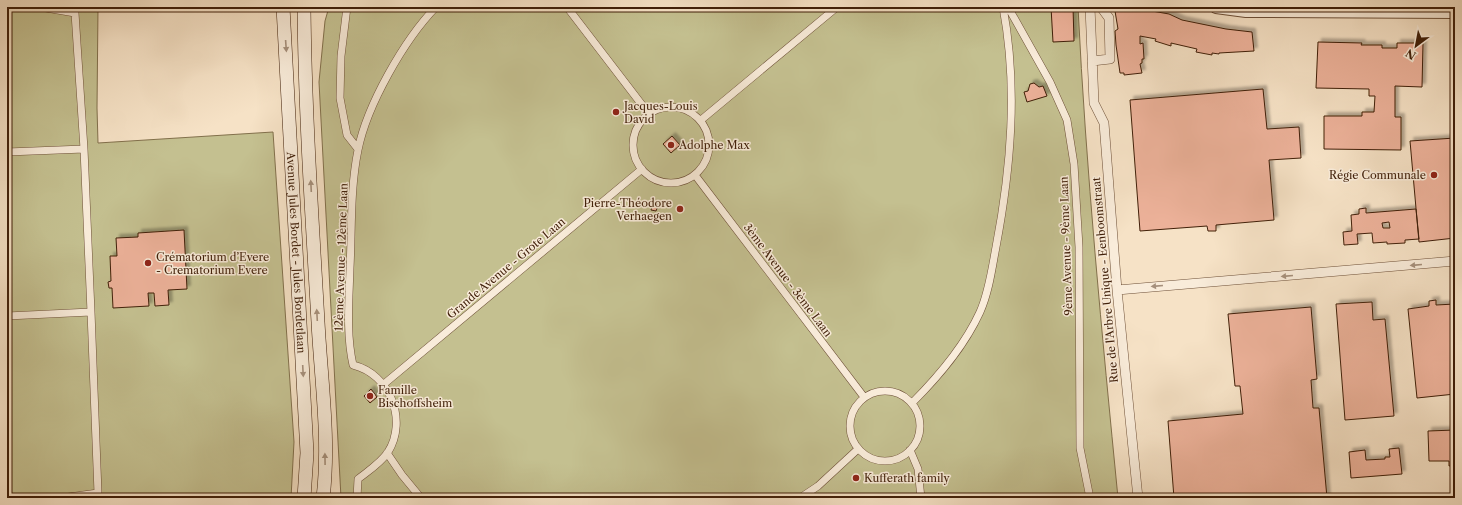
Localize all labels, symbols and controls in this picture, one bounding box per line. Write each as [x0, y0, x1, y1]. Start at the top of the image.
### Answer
north arrow [1396, 26, 1436, 66]
one-way arrow [283, 40, 289, 53]
text: N [1403, 46, 1418, 63]
place label: Jacques-Louis David [622, 99, 698, 126]
marker: Jacques-Louis David [611, 107, 621, 117]
place label: Adolphe Max [678, 138, 750, 152]
marker: Adolphe Max [666, 140, 676, 150]
street label: Avenue Jules Bordet - Jules Bordetlaan [284, 151, 309, 354]
place label: Régie Communale [1329, 168, 1426, 182]
marker: Régie Communale [1429, 170, 1439, 180]
street label: 9ème Avenue - 9ème Laan [1057, 176, 1075, 316]
street label: Rue de l'Arbre Unique - Eenboomstraat [1089, 177, 1121, 383]
one-way arrow [307, 180, 314, 192]
street label: 12ème Avenue - 12ème Laan [331, 183, 351, 331]
place label: Pierre-Théodore Verhaegen [584, 196, 672, 223]
marker: Pierre-Théodore Verhaegen [675, 204, 685, 214]
street label: Grande Avenue - Grote Laan [444, 214, 568, 322]
street label: 3ème Avenue - 3ème Laan [741, 221, 835, 340]
place label: Crématorium d’Evere - Crematorium Evere [156, 250, 269, 277]
marker: Crématorium d’Evere - Crematorium Evere [143, 258, 153, 268]
one-way arrow [1410, 261, 1422, 268]
one-way arrow [1281, 272, 1293, 279]
one-way arrow [1151, 283, 1163, 290]
one-way arrow [314, 309, 321, 321]
one-way arrow [300, 365, 307, 377]
place label: Famille Bischoffsheim [378, 383, 453, 410]
marker: Famille Bischoffsheim [365, 391, 375, 401]
one-way arrow [322, 452, 328, 465]
place label: Kufferath family [864, 471, 950, 485]
marker: Kufferath family [851, 473, 861, 483]

